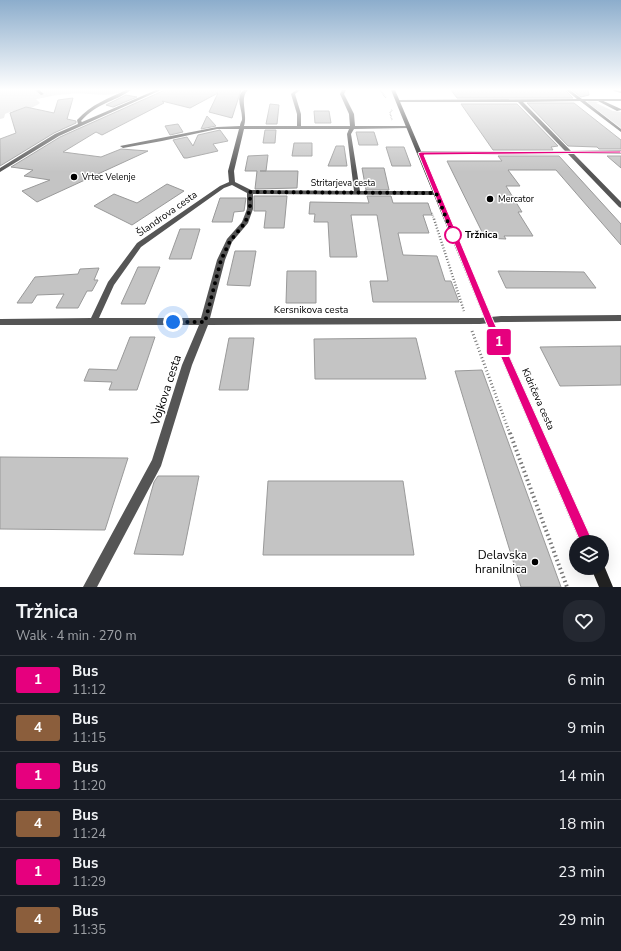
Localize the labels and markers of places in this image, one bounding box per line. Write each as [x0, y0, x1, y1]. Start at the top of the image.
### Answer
place label: Vrtec Velenje [81, 171, 136, 183]
marker: Vrtec Velenje [69, 172, 79, 182]
place label: Mercator [498, 193, 535, 205]
marker: Mercator [485, 194, 495, 204]
marker: Tržnica [444, 226, 462, 244]
place label: Tržnica [465, 228, 498, 242]
place label: Delavska hranilnica [475, 547, 527, 577]
marker: Delavska hranilnica [530, 557, 540, 567]

